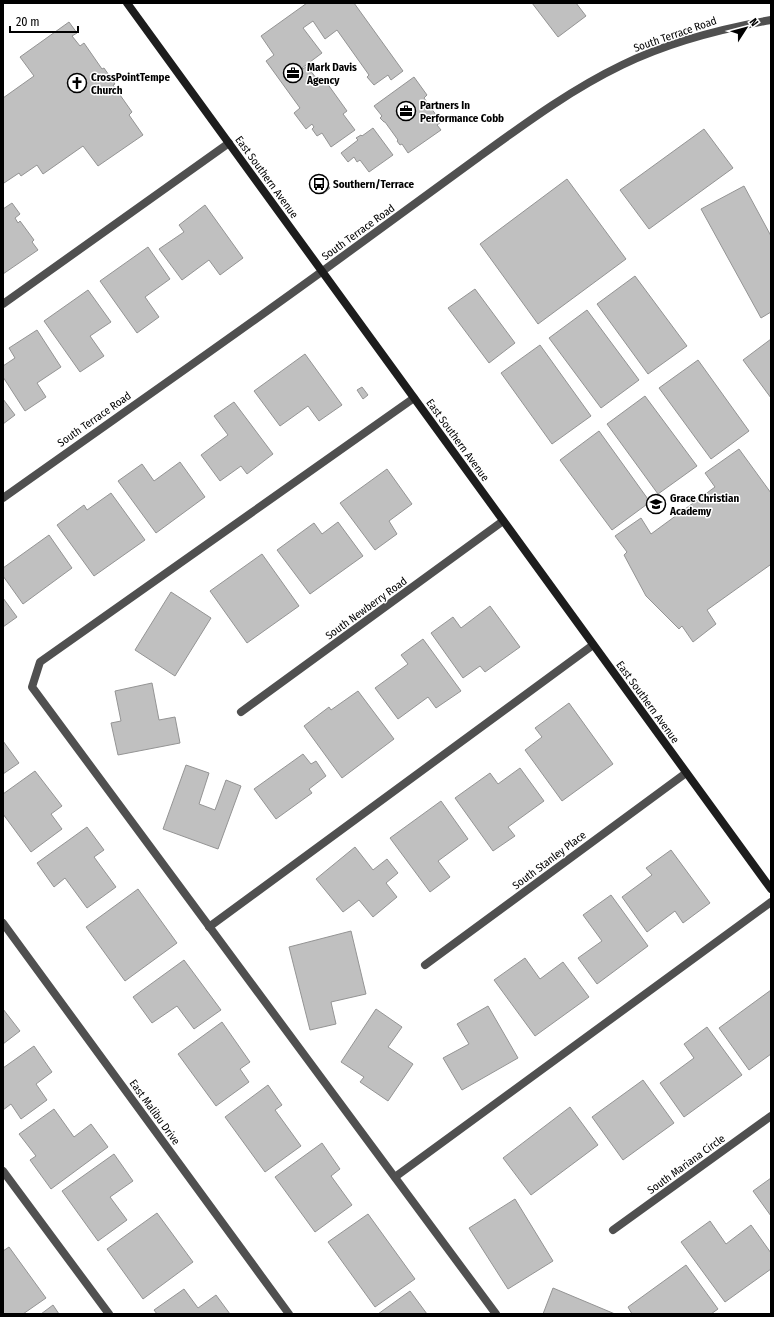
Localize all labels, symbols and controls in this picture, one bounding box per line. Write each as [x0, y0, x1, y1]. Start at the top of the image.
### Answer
scale bar [10, 8, 78, 34]
north arrow [726, 8, 766, 48]
street label: South Terrace Road [632, 14, 718, 55]
text: 20 m [16, 15, 40, 29]
text: N [746, 16, 761, 29]
place label: Mark Davis Agency [306, 61, 357, 87]
office icon: Mark Davis Agency [282, 62, 304, 84]
place label: CrossPointTempe Church [91, 71, 171, 97]
church icon: CrossPointTempe Church [66, 72, 88, 94]
place label: Partners In Performance Cobb [420, 99, 504, 125]
office icon: Partners In Performance Cobb [395, 100, 417, 122]
street label: East Southern Avenue [232, 134, 301, 221]
bus stop icon: Southern/Terrace [308, 173, 330, 195]
place label: Southern/Terrace [333, 178, 415, 191]
street label: South Terrace Road [319, 202, 397, 263]
street label: South Terrace Road [55, 389, 134, 450]
street label: East Southern Avenue [423, 397, 492, 484]
place label: Grace Christian Academy [669, 492, 739, 518]
school or university icon: Grace Christian Academy [645, 493, 667, 515]
street label: South Newberry Road [323, 574, 410, 642]
street label: East Southern Avenue [613, 659, 682, 746]
street label: South Stanley Place [510, 829, 589, 892]
street label: East Malibu Drive [127, 1077, 183, 1147]
street label: South Mariana Circle [645, 1132, 728, 1197]

